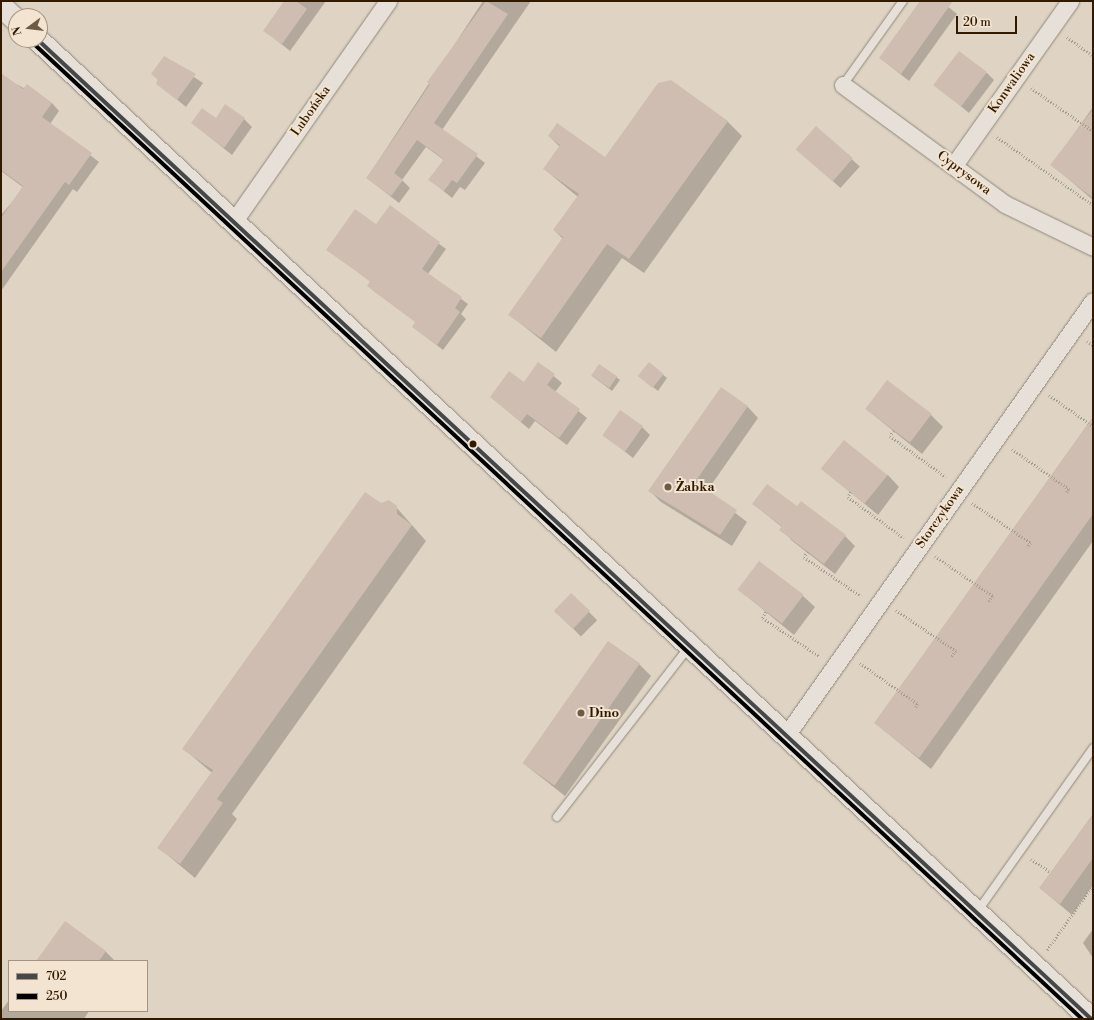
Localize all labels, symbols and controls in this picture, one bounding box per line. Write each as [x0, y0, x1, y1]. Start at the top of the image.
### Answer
north arrow [8, 8, 48, 48]
scale bar [958, 8, 1019, 34]
text: 20 m [963, 15, 991, 30]
text: N [9, 25, 25, 37]
street label: Konwaliowa [985, 50, 1039, 116]
street label: Lubońska [288, 83, 334, 139]
street label: Cyprysowa [934, 148, 994, 198]
unlabelled marker [468, 439, 478, 449]
place label: Żabka [676, 479, 714, 495]
marker: Żabka [663, 482, 673, 492]
street label: Storczykowa [913, 483, 967, 551]
place label: Dino [589, 705, 619, 721]
marker: Dino [576, 708, 586, 718]
legend [8, 960, 148, 1012]
text: 702 [46, 969, 66, 984]
text: 250 [46, 989, 67, 1004]

